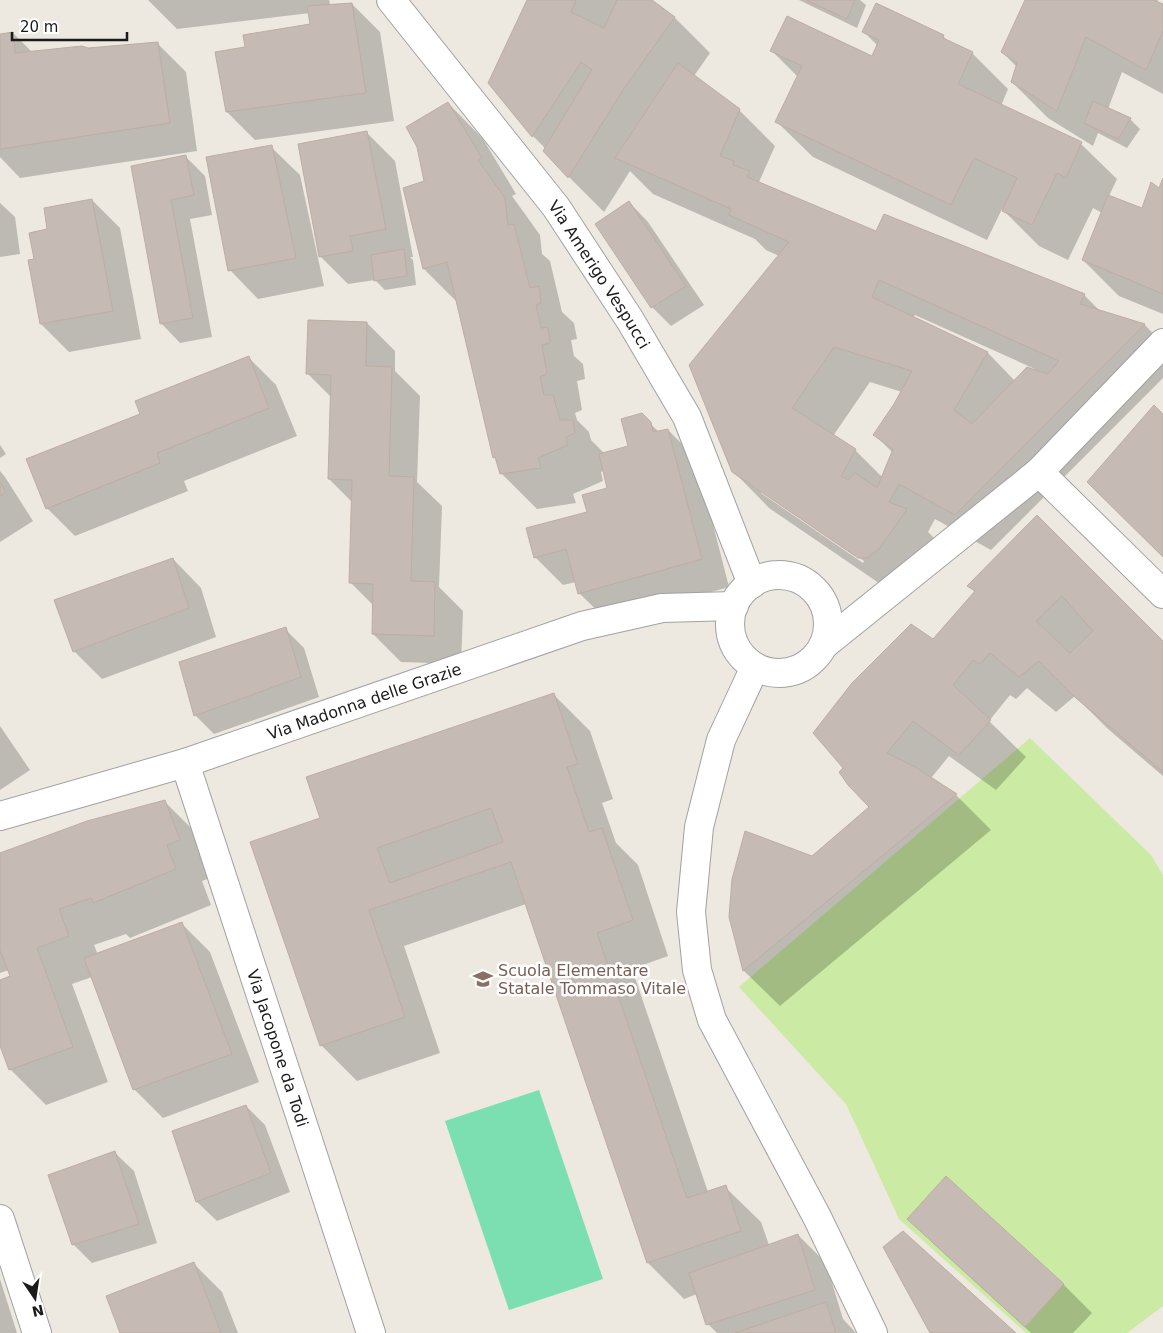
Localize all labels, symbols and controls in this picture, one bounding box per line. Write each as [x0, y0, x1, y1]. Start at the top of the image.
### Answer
scale bar [12, 10, 128, 42]
text: 20 m [20, 18, 58, 36]
street label: Via Amerigo Vespucci [545, 196, 654, 352]
street label: Via Madonna delle Grazie [265, 659, 464, 743]
place label: Scuola Elementare Statale Tommaso Vitale [498, 961, 686, 998]
street label: Via Jacopone da Todi [243, 967, 313, 1129]
school or university icon: Scuola Elementare Statale Tommaso Vitale [472, 968, 494, 990]
north arrow [10, 1273, 60, 1323]
text: N [30, 1302, 45, 1320]

